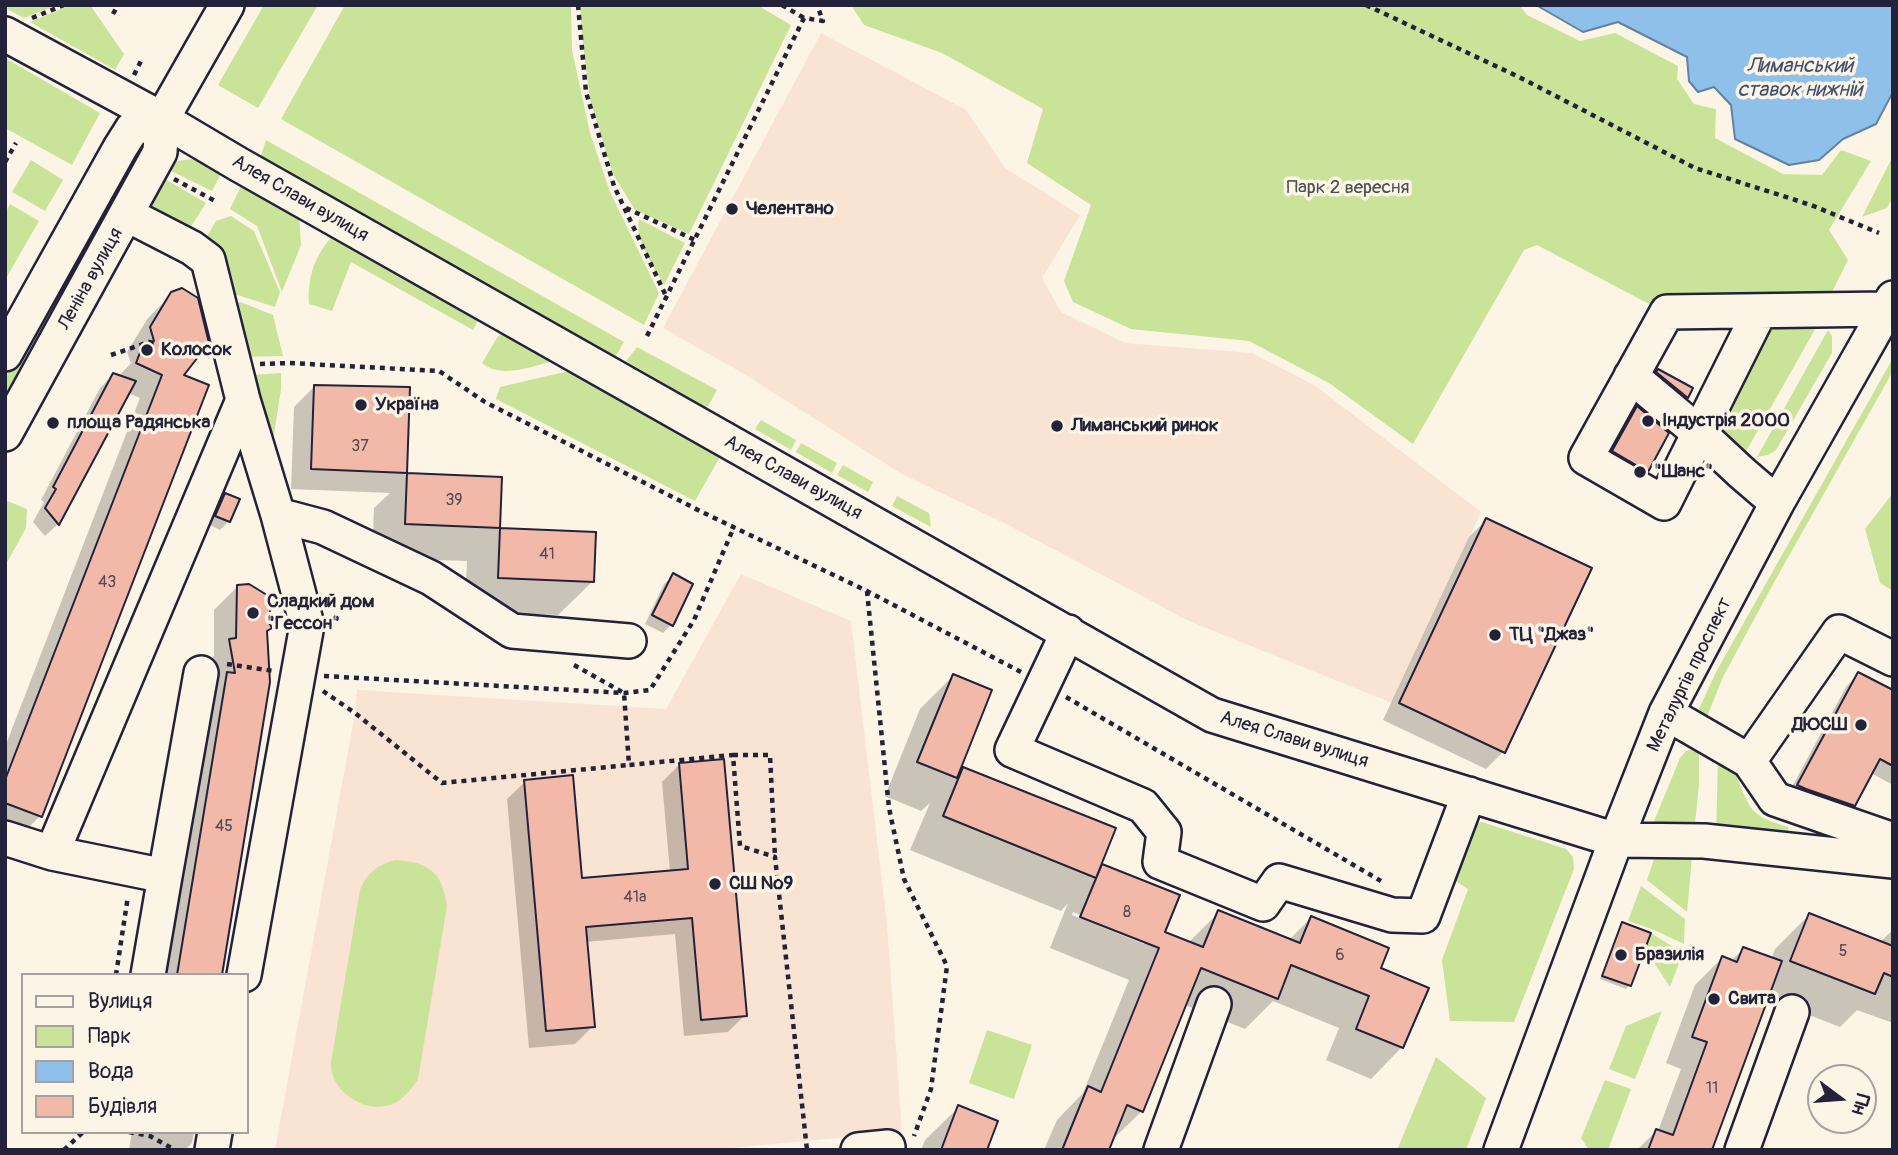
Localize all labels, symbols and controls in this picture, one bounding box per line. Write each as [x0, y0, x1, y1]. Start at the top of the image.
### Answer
water label: Лиманський ставок нижній [1737, 54, 1863, 104]
street label: Алея Слави вулиця [228, 151, 372, 247]
park label: Парк 2 вересня [1287, 177, 1409, 199]
place label: Челентано [746, 198, 834, 220]
marker: Челентано [724, 201, 740, 217]
street label: Леніна вулиця [54, 224, 128, 334]
place label: Колосок [161, 339, 232, 361]
marker: Колосок [139, 342, 155, 358]
place label: Україна [375, 394, 439, 416]
marker: Україна [353, 397, 369, 413]
place label: Індустрія 2000 [1662, 410, 1790, 432]
place label: площа Радянська [67, 412, 210, 434]
marker: Індустрія 2000 [1640, 413, 1656, 429]
marker: площа Радянська [45, 415, 61, 431]
place label: Лиманський ринок [1071, 415, 1218, 437]
marker: Лиманський ринок [1049, 418, 1065, 434]
street label: Алея Слави вулиця [720, 431, 866, 525]
house number: 37 [351, 437, 369, 457]
place label: "Шанс" [1654, 461, 1713, 483]
marker: "Шанс" [1632, 464, 1648, 480]
house number: 39 [445, 491, 463, 511]
house number: 41 [539, 545, 555, 565]
house number: 43 [98, 573, 116, 593]
place label: Сладкий дом "Гессон" [267, 591, 375, 635]
street label: Металургів проспект [1643, 594, 1737, 756]
marker: Сладкий дом "Гессон" [245, 605, 261, 621]
place label: ТЦ "Джаз" [1509, 624, 1594, 646]
marker: ТЦ "Джаз" [1487, 627, 1503, 643]
street label: Алея Слави вулиця [1217, 707, 1371, 773]
place label: ДЮСШ [1792, 714, 1847, 736]
marker: ДЮСШ [1853, 717, 1869, 733]
house number: 45 [215, 817, 233, 837]
place label: СШ №9 [729, 873, 793, 895]
marker: СШ №9 [707, 876, 723, 892]
house number: 41а [624, 888, 646, 908]
house number: 8 [1123, 903, 1131, 923]
house number: 5 [1839, 942, 1847, 962]
place label: Бразилія [1635, 944, 1704, 966]
house number: 6 [1335, 946, 1345, 966]
marker: Бразилія [1613, 947, 1629, 963]
legend [21, 973, 248, 1134]
text: Вулиця [88, 988, 152, 1015]
place label: Свита [1728, 988, 1776, 1010]
marker: Свита [1706, 991, 1722, 1007]
text: Парк [88, 1023, 131, 1050]
text: Вода [88, 1058, 134, 1085]
north arrow [1807, 1064, 1877, 1134]
house number: 11 [1706, 1079, 1718, 1099]
text: Пн [1846, 1091, 1875, 1118]
text: Будівля [88, 1093, 157, 1120]

